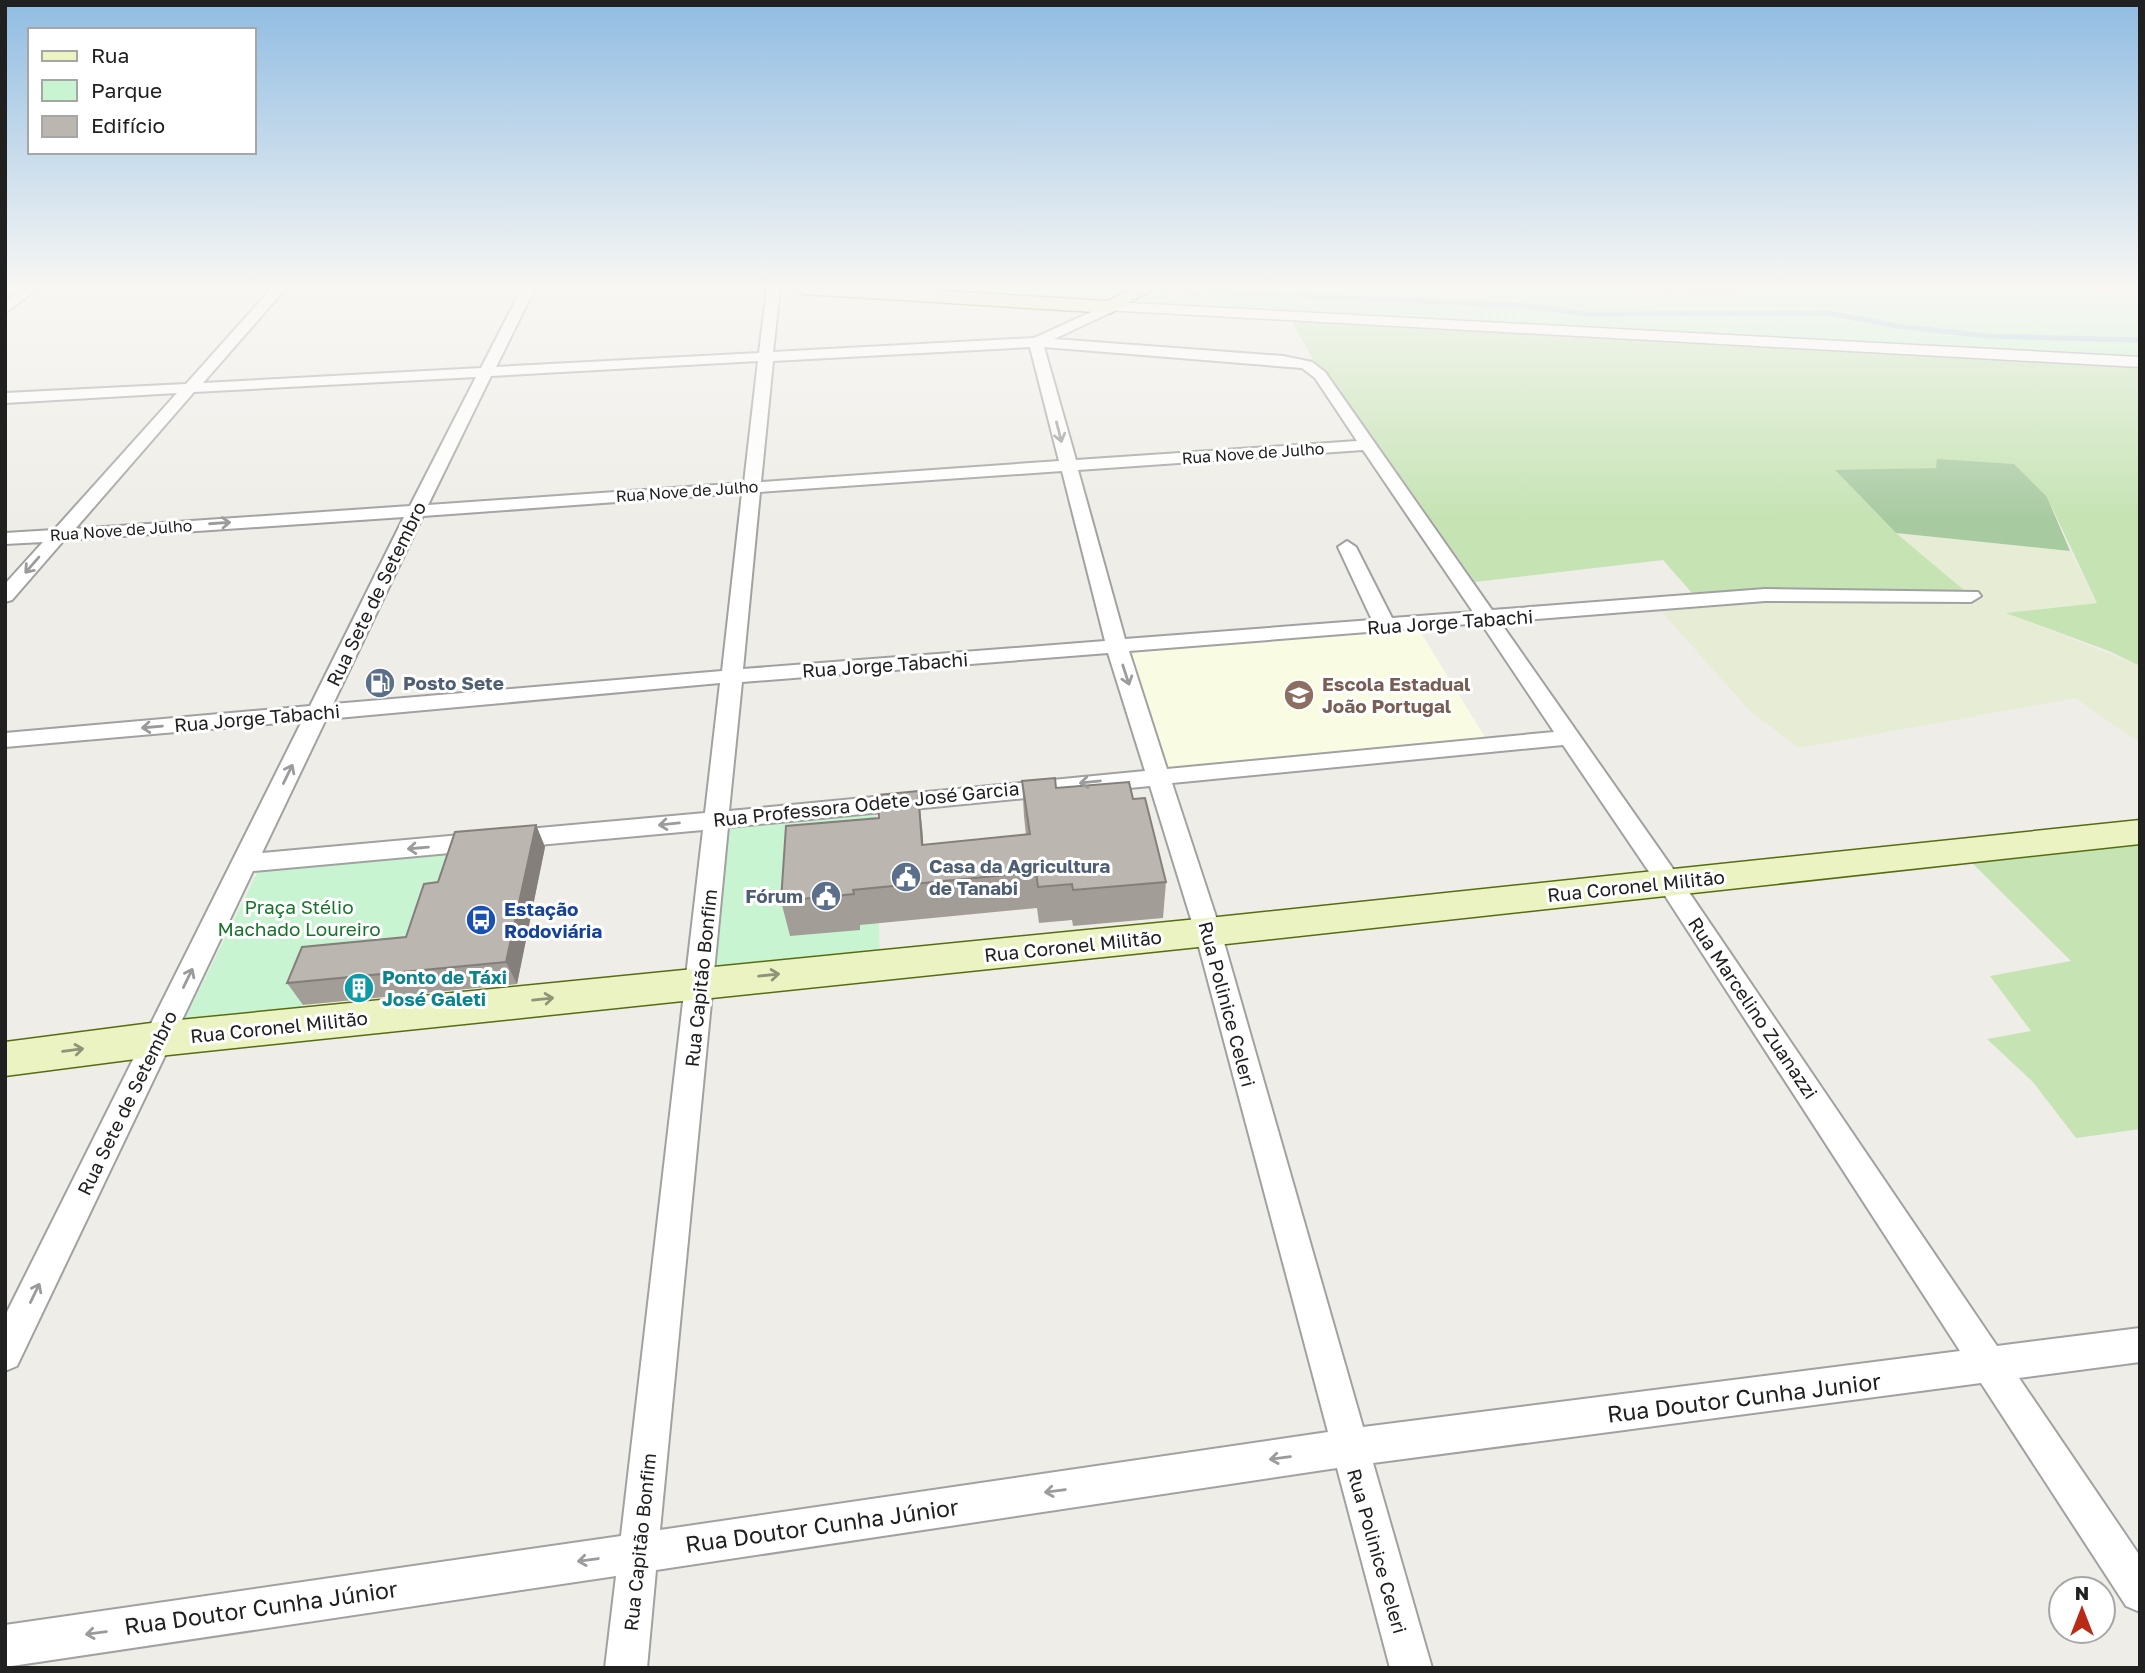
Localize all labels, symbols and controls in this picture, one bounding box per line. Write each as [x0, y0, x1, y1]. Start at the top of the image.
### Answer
legend [28, 28, 256, 154]
text: Rua [91, 42, 129, 68]
text: Parque [91, 77, 162, 103]
text: Edifício [91, 112, 165, 138]
one-way arrow [1053, 420, 1066, 443]
street label: Rua Nove de Julho [1181, 438, 1325, 468]
street label: Rua Nove de Julho [615, 476, 759, 506]
street label: Rua Sete de Setembro [321, 498, 430, 690]
street label: Rua Nove de Julho [49, 515, 193, 545]
one-way arrow [208, 516, 231, 529]
one-way arrow [24, 556, 40, 574]
street label: Rua Jorge Tabachi [1366, 604, 1534, 639]
street label: Rua Jorge Tabachi [801, 647, 969, 682]
one-way arrow [1120, 664, 1133, 686]
fuel station icon: Posto Sete [363, 666, 397, 700]
place label: Posto Sete [403, 671, 504, 694]
place label: Escola Estadual João Portugal [1322, 672, 1470, 717]
school or university icon: Escola Estadual João Portugal [1282, 678, 1316, 712]
street label: Rua Jorge Tabachi [173, 699, 341, 736]
one-way arrow [142, 721, 164, 734]
one-way arrow [282, 764, 295, 785]
street label: Rua Professora Odete José Garcia [712, 776, 1020, 831]
one-way arrow [1079, 776, 1102, 789]
one-way arrow [658, 817, 681, 830]
one-way arrow [407, 842, 430, 855]
place label: Casa da Agricultura de Tanabi [929, 854, 1110, 899]
public building icon: Casa da Agricultura de Tanabi [889, 860, 923, 894]
street label: Rua Coronel Militão [1546, 865, 1726, 906]
public building icon: Fórum [809, 879, 843, 913]
place label: Fórum [745, 884, 803, 907]
street label: Rua Capitão Bonfim [680, 888, 721, 1068]
park label: Praça Stélio Machado Loureiro [217, 895, 381, 940]
place label: Estação Rodoviária [504, 897, 602, 942]
bus stop icon: Estação Rodoviária [464, 903, 498, 937]
street label: Rua Marcelino Zuanazzi [1684, 912, 1823, 1103]
street label: Rua Polinice Celeri [1194, 918, 1261, 1089]
street label: Rua Coronel Militão [983, 925, 1163, 966]
place label: Ponto de Táxi José Galeti [382, 965, 507, 1010]
one-way arrow [182, 968, 196, 989]
one-way arrow [757, 969, 780, 982]
building icon: Ponto de Táxi José Galeti [342, 971, 376, 1005]
one-way arrow [531, 992, 553, 1005]
street label: Rua Coronel Militão [189, 1006, 369, 1047]
street label: Rua Sete de Setembro [72, 1007, 181, 1199]
one-way arrow [61, 1043, 84, 1056]
one-way arrow [29, 1283, 42, 1304]
street label: Rua Doutor Cunha Junior [1605, 1366, 1882, 1428]
street label: Rua Capitão Bonfim [619, 1452, 660, 1632]
one-way arrow [1269, 1452, 1292, 1465]
street label: Rua Polinice Celeri [1343, 1466, 1412, 1636]
one-way arrow [1044, 1485, 1067, 1498]
street label: Rua Doutor Cunha Júnior [683, 1492, 960, 1558]
one-way arrow [577, 1554, 600, 1567]
street label: Rua Doutor Cunha Júnior [122, 1574, 399, 1640]
north arrow [2047, 1575, 2117, 1645]
text: N [2075, 1581, 2089, 1604]
one-way arrow [85, 1626, 108, 1639]

